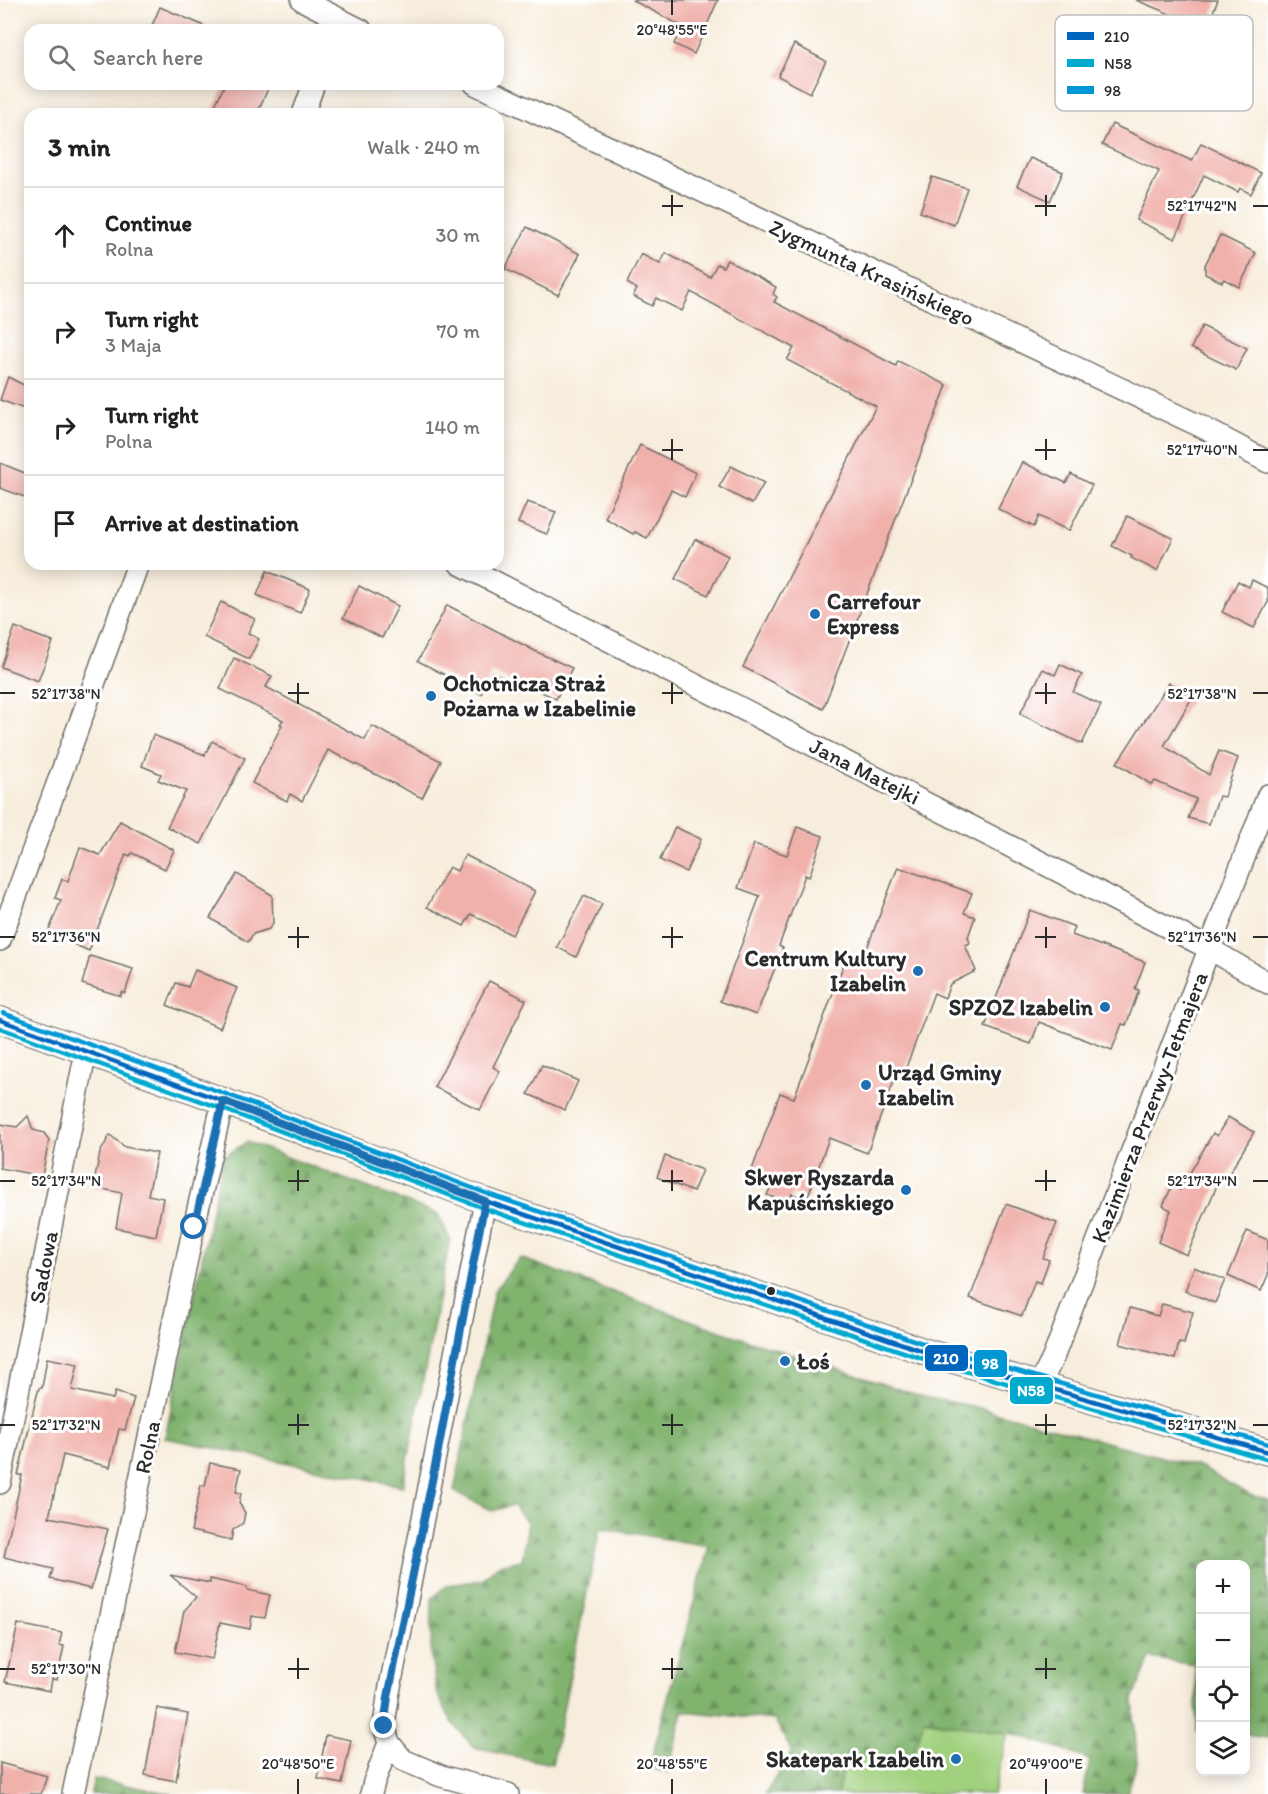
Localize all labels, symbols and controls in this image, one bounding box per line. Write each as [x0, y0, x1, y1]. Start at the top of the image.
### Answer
legend [1055, 15, 1253, 111]
text: 20°48'55"E [636, 21, 708, 39]
search box [24, 24, 504, 90]
text: 210 [1104, 27, 1130, 46]
icon: search [45, 41, 78, 74]
text: Search here [93, 44, 203, 71]
text: N58 [1104, 54, 1132, 73]
text: 98 [1104, 81, 1121, 100]
text: 3 min [48, 131, 110, 163]
text: Walk · 240 m [367, 135, 480, 159]
text: 52°17'42"N [1167, 197, 1237, 215]
text: Continue [105, 210, 192, 237]
street label: Zygmunta Krasińskiego [765, 213, 979, 332]
icon: ahead [48, 219, 81, 252]
text: 30 m [435, 223, 480, 247]
text: Rolna [105, 237, 153, 261]
text: Turn right [105, 306, 199, 333]
icon: right [48, 315, 81, 348]
text: 70 m [436, 319, 480, 343]
text: 3 Maja [105, 333, 161, 357]
text: Turn right [105, 402, 199, 429]
icon: right [48, 411, 81, 444]
text: 140 m [425, 415, 480, 439]
text: Polna [105, 429, 152, 453]
text: 52°17'40"N [1166, 441, 1238, 459]
icon: arrive [48, 507, 81, 540]
text: Arrive at destination [105, 510, 299, 537]
place label: Carrefour Express [827, 588, 922, 640]
marker: Carrefour Express [808, 607, 822, 621]
place label: Ochotnicza Straż Pożarna w Izabelinie [443, 670, 636, 722]
text: 52°17'38"N [31, 685, 101, 703]
text: 52°17'38"N [1167, 685, 1237, 703]
marker: Ochotnicza Straż Pożarna w Izabelinie [424, 689, 438, 703]
street label: Jana Matejki [805, 732, 924, 811]
text: 52°17'36"N [31, 928, 101, 946]
text: 52°17'36"N [1167, 928, 1237, 946]
place label: Centrum Kultury Izabelin [744, 945, 907, 997]
marker: Centrum Kultury Izabelin [911, 964, 925, 978]
street label: Kazimierza Przerwy-Tetmajera [1085, 967, 1214, 1247]
place label: SPZOZ Izabelin [949, 994, 1094, 1021]
marker: SPZOZ Izabelin [1098, 1000, 1112, 1014]
place label: Urząd Gminy Izabelin [878, 1059, 1002, 1111]
marker: Urząd Gminy Izabelin [859, 1078, 873, 1092]
place label: Skwer Ryszarda Kapuścińskiego [744, 1164, 894, 1216]
text: 52°17'34"N [31, 1172, 101, 1190]
text: 52°17'34"N [1167, 1172, 1237, 1190]
marker: Skwer Ryszarda Kapuścińskiego [899, 1183, 913, 1197]
route start [180, 1213, 206, 1239]
street label: Sadowa [23, 1228, 64, 1306]
unlabelled marker [765, 1285, 777, 1297]
line badge: 210 [924, 1344, 969, 1372]
place label: Łoś [796, 1348, 830, 1375]
text: 210 [933, 1349, 959, 1368]
line badge: 98 [973, 1349, 1008, 1378]
marker: Łoś [778, 1354, 792, 1368]
text: 98 [981, 1354, 999, 1373]
line badge: N58 [1009, 1376, 1054, 1405]
text: N58 [1017, 1381, 1045, 1400]
text: 52°17'32"N [31, 1416, 101, 1434]
text: 52°17'32"N [1167, 1416, 1237, 1434]
street label: Rolna [129, 1418, 166, 1476]
map controls [1196, 1560, 1250, 1776]
button: + [1196, 1560, 1250, 1614]
button: − [1196, 1614, 1250, 1668]
text: 52°17'30"N [31, 1660, 101, 1678]
button: locate [1196, 1668, 1250, 1722]
route end [370, 1712, 396, 1738]
button: layers [1196, 1722, 1250, 1776]
place label: Skatepark Izabelin [766, 1746, 945, 1773]
marker: Skatepark Izabelin [949, 1752, 963, 1766]
text: 20°48'50"E [262, 1755, 334, 1773]
text: 20°48'55"E [636, 1755, 708, 1773]
text: 20°49'00"E [1009, 1755, 1083, 1773]

